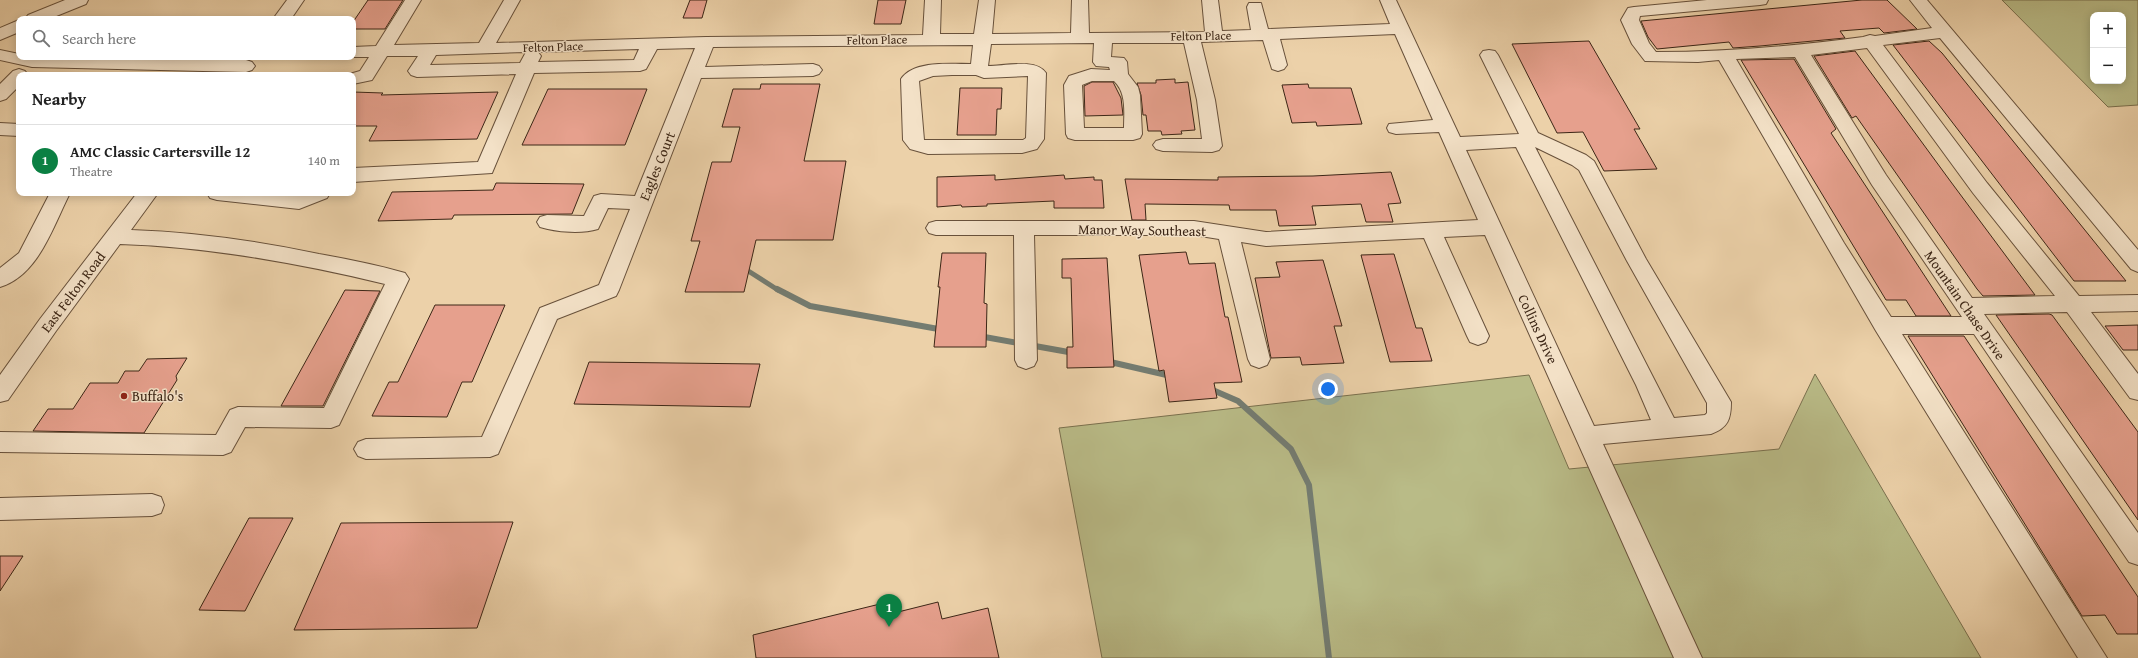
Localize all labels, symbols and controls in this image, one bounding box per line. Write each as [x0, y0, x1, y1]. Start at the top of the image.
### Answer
map controls [2090, 12, 2126, 84]
button: + [2090, 12, 2126, 48]
search box [16, 16, 356, 60]
street label: Felton Place [1171, 26, 1232, 45]
icon: search [30, 27, 52, 49]
text: Search here [62, 28, 136, 49]
street label: Felton Place [847, 30, 908, 49]
street label: Felton Place [522, 37, 584, 56]
button: − [2090, 48, 2126, 84]
text: Nearby [32, 86, 86, 111]
street label: Eagles Court [634, 128, 680, 204]
text: AMC Classic Cartersville 12 [70, 141, 250, 162]
text: 1 [42, 151, 48, 170]
text: 140 m [308, 151, 340, 170]
text: Theatre [70, 162, 113, 181]
street label: Manor Way Southeast [1078, 219, 1206, 241]
street label: Mountain Chase Drive [1920, 246, 2010, 364]
street label: East Felton Road [36, 247, 110, 337]
street label: Collins Drive [1513, 291, 1563, 367]
your location [1318, 379, 1338, 399]
place label: Buffalo's [132, 386, 183, 406]
marker: Buffalo's [119, 391, 129, 401]
pin: 1 [876, 594, 902, 627]

